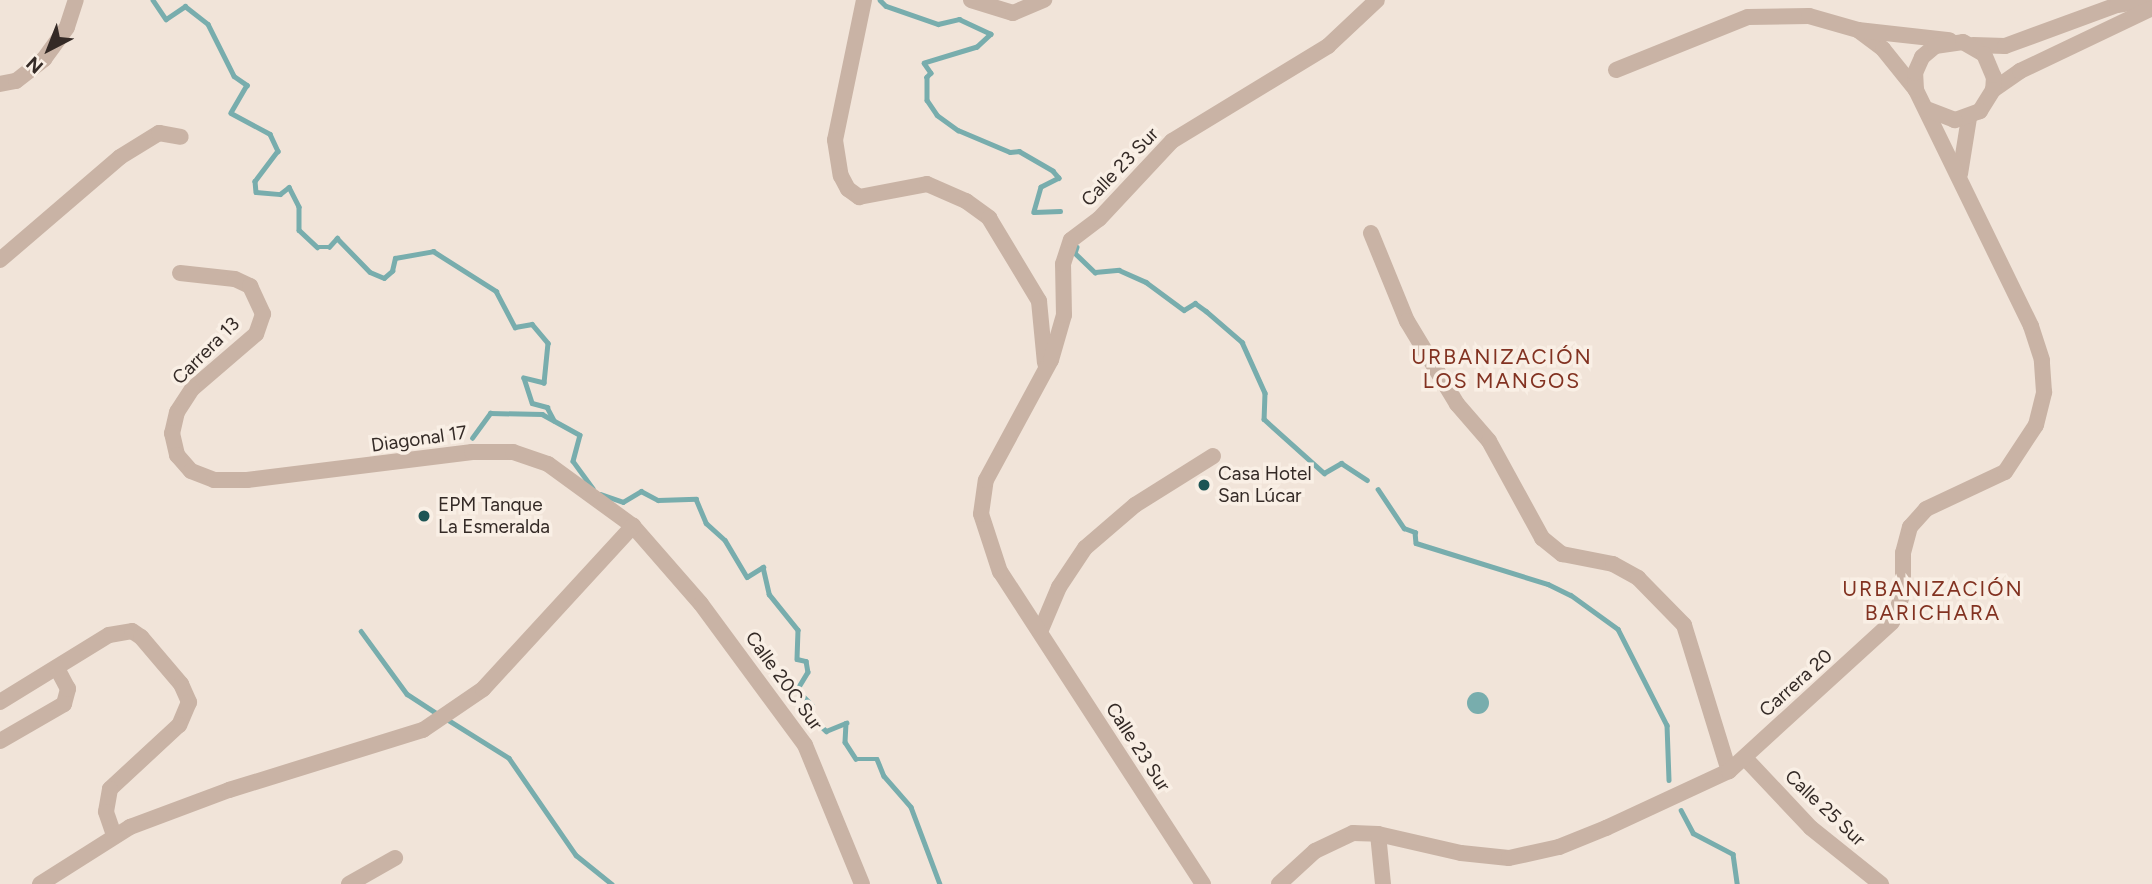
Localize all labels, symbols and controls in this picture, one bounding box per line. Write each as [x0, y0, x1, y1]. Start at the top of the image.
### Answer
north arrow [14, 14, 84, 84]
text: N [21, 52, 48, 78]
street label: Calle 23 Sur [1077, 123, 1163, 211]
street label: Carrera 13 [168, 313, 244, 389]
district label: URBANIZACIÓN LOS MANGOS [1413, 344, 1591, 394]
street label: Diagonal 17 [370, 421, 468, 457]
place label: Casa Hotel San Lúcar [1218, 463, 1312, 507]
marker: Casa Hotel San Lúcar [1196, 477, 1212, 493]
place label: EPM Tanque La Esmeralda [438, 494, 550, 538]
marker: EPM Tanque La Esmeralda [416, 508, 432, 524]
district label: URBANIZACIÓN BARICHARA [1844, 576, 2022, 626]
street label: Calle 20C Sur [740, 627, 828, 735]
street label: Carrera 20 [1755, 644, 1837, 722]
street label: Calle 23 Sur [1101, 698, 1175, 796]
street label: Calle 25 Sur [1780, 765, 1870, 851]

